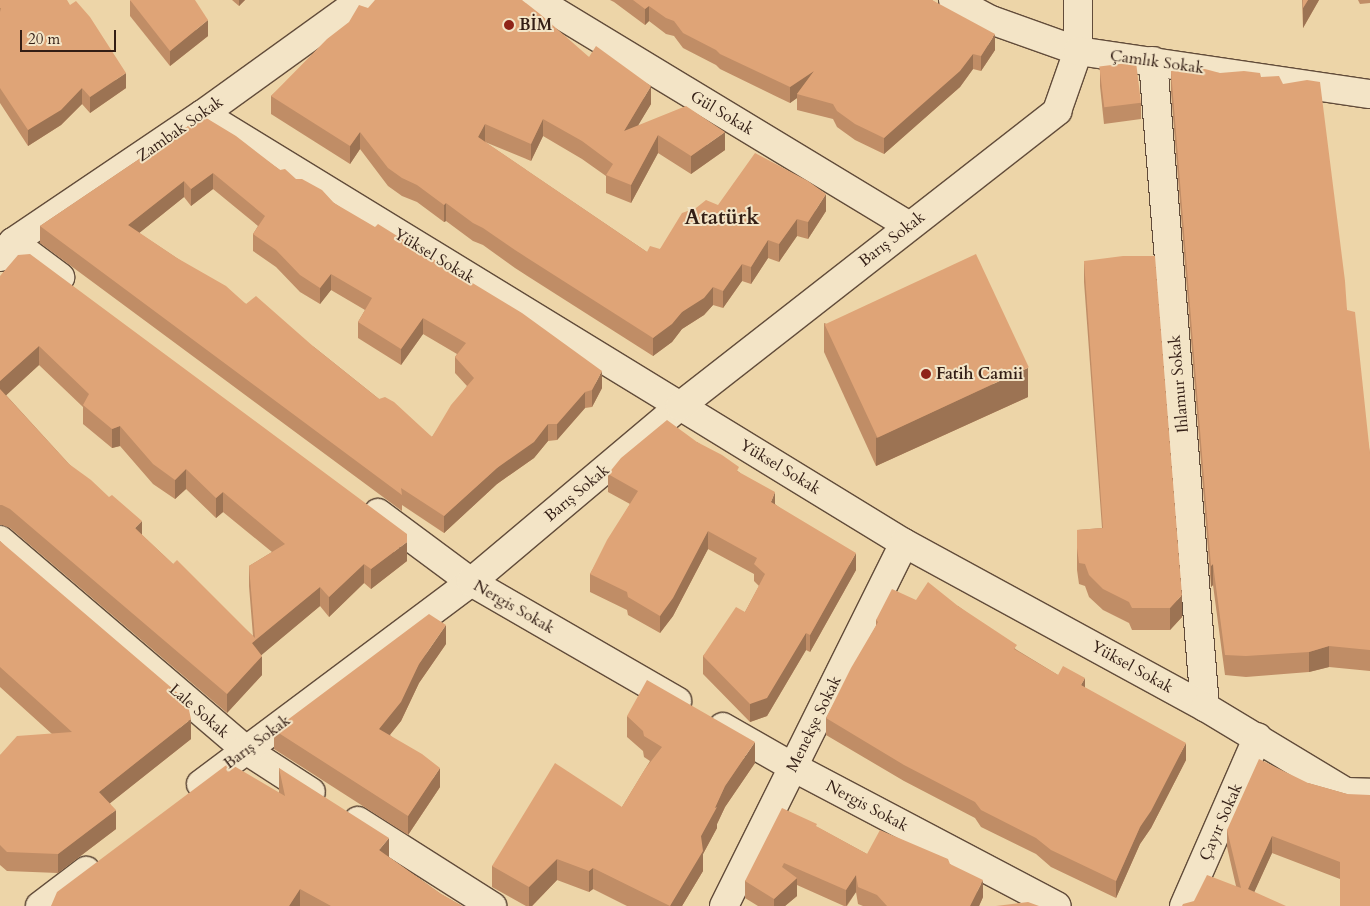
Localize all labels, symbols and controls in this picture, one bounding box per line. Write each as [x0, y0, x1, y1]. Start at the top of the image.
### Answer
place label: BİM [519, 15, 552, 35]
marker: BİM [503, 19, 515, 31]
scale bar [22, 20, 119, 52]
text: 20 m [28, 29, 60, 49]
street label: Çamlık Sokak [1109, 46, 1205, 78]
street label: Gül Sokak [687, 87, 757, 139]
street label: Zambak Sokak [133, 92, 227, 166]
district label: Atatürk [685, 205, 759, 231]
street label: Barış Sokak [855, 207, 929, 271]
street label: Yüksel Sokak [390, 224, 478, 288]
street label: Ihlamur Sokak [1165, 334, 1193, 434]
place label: Fatih Camii [936, 364, 1023, 384]
marker: Fatih Camii [920, 368, 932, 380]
street label: Yüksel Sokak [736, 435, 824, 499]
street label: Barış Sokak [541, 460, 613, 526]
street label: Nergis Sokak [470, 576, 558, 638]
street label: Yüksel Sokak [1088, 637, 1176, 697]
street label: Menekşe Sokak [782, 673, 846, 775]
street label: Lale Sokak [165, 680, 233, 742]
street label: Barış Sokak [220, 711, 294, 773]
street label: Nergis Sokak [823, 776, 911, 836]
street label: Çayır Sokak [1195, 780, 1247, 864]

